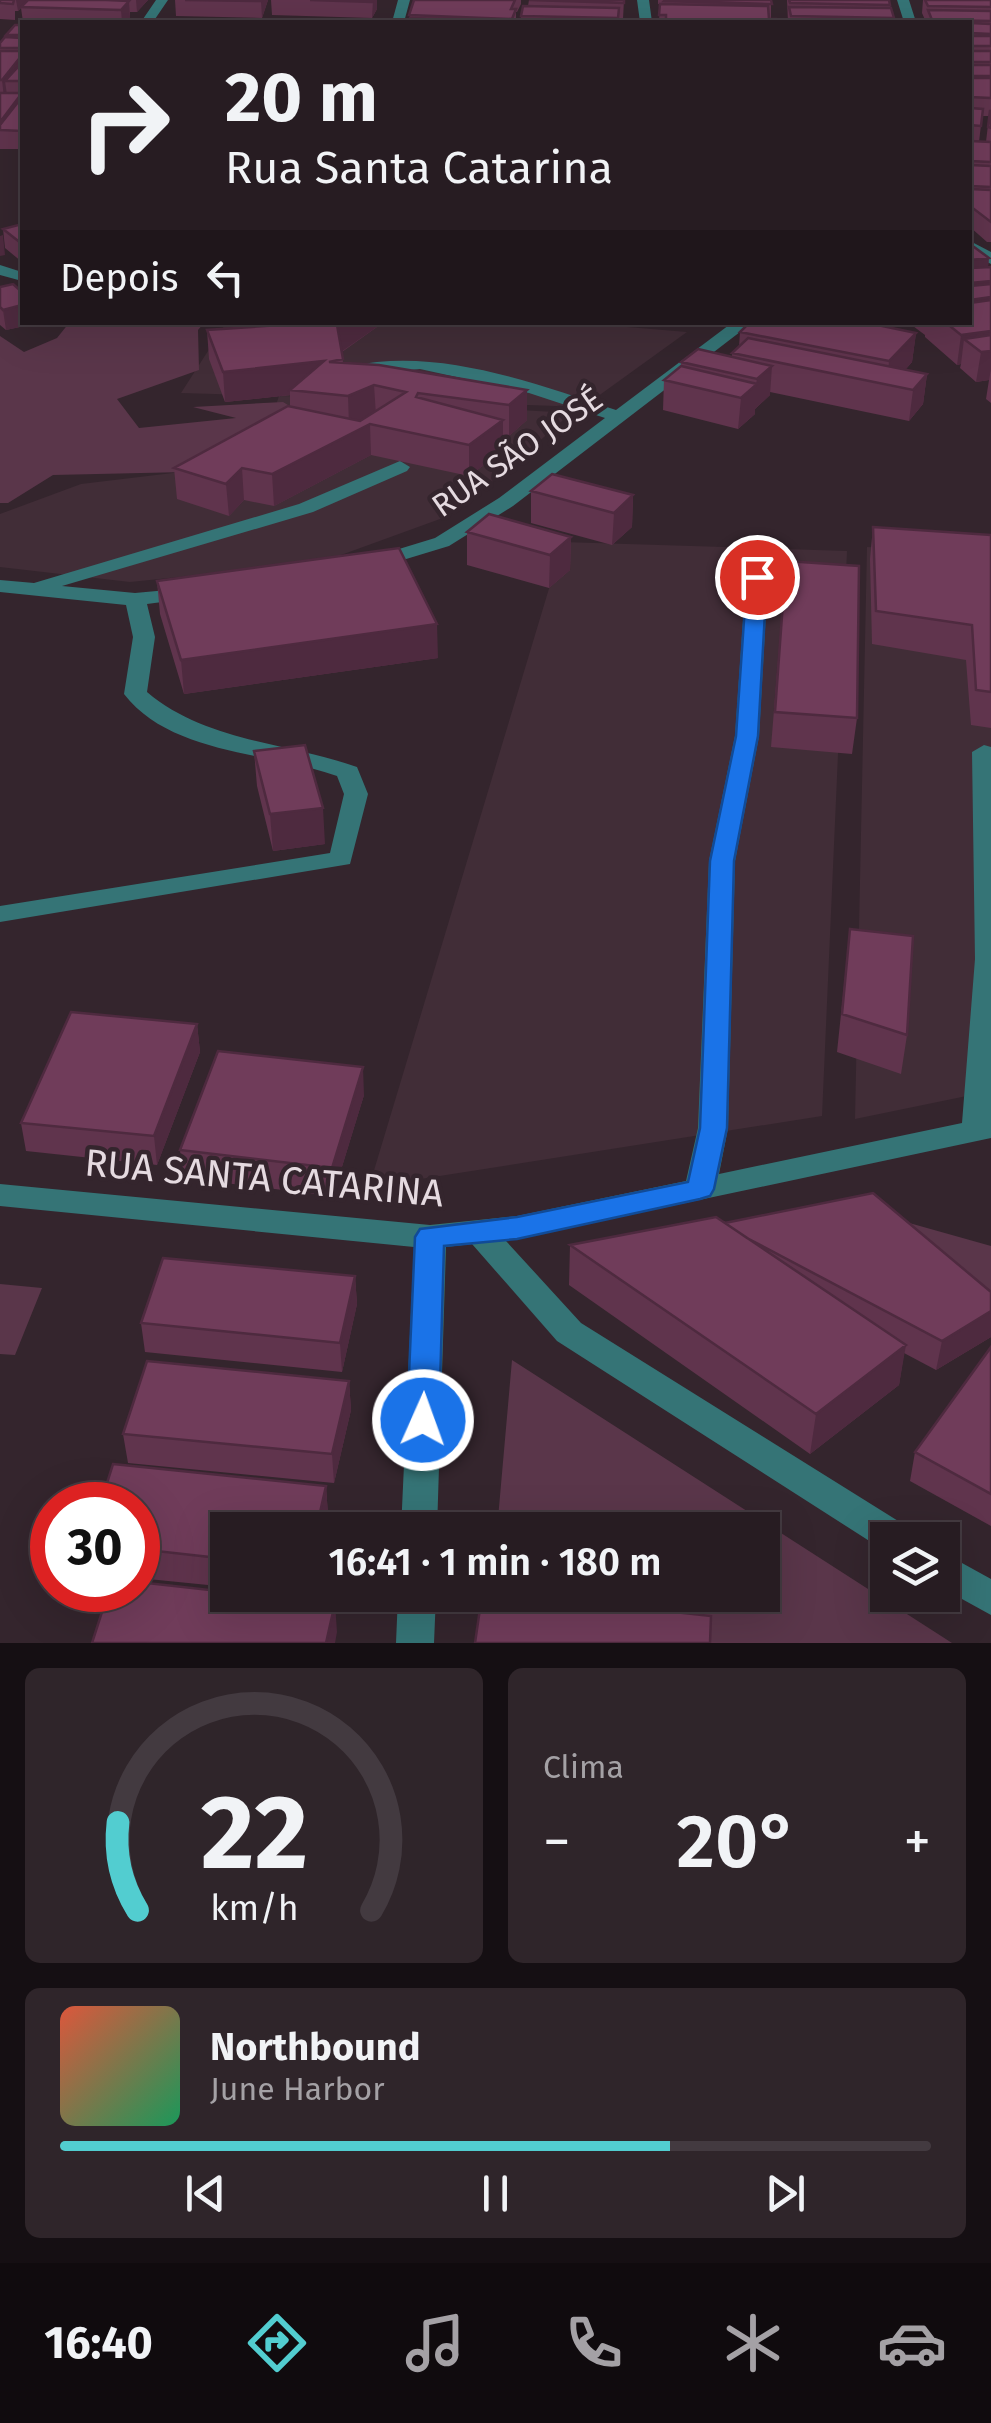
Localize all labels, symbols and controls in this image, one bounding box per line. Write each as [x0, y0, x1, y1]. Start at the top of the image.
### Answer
text: 20 m [225, 56, 378, 140]
icon: right [60, 60, 190, 190]
text: Rua Santa Catarina [225, 141, 613, 195]
icon: left [198, 250, 253, 305]
text: Depois [60, 255, 178, 301]
street label: RUA SÃO JOSÉ [425, 379, 609, 525]
pin [715, 535, 800, 620]
icon: arrive [730, 550, 785, 605]
street label: RUA SANTA CATARINA [83, 1139, 445, 1217]
position arrow [371, 1368, 475, 1472]
speed limit sign: 30 [30, 1482, 160, 1612]
map controls [870, 1522, 960, 1612]
button: layers [870, 1522, 960, 1612]
text: 16:41 · 1 min · 180 m [329, 1539, 661, 1585]
text: Clima [543, 1748, 624, 1786]
text: 22 [200, 1771, 308, 1896]
text: 20° [677, 1797, 797, 1887]
text: − [543, 1809, 571, 1875]
text: + [904, 1809, 931, 1875]
text: km/h [210, 1887, 298, 1929]
text: Northbound [210, 2024, 421, 2070]
text: June Harbor [210, 2070, 385, 2108]
icon: previous [178, 2166, 233, 2221]
icon: pause [468, 2166, 523, 2221]
icon: next [758, 2166, 813, 2221]
icon: directions [242, 2308, 312, 2378]
icon: music [400, 2308, 470, 2378]
icon: phone [559, 2308, 629, 2378]
icon: climate [718, 2308, 788, 2378]
icon: car [877, 2308, 947, 2378]
text: 16:40 [44, 2316, 153, 2370]

